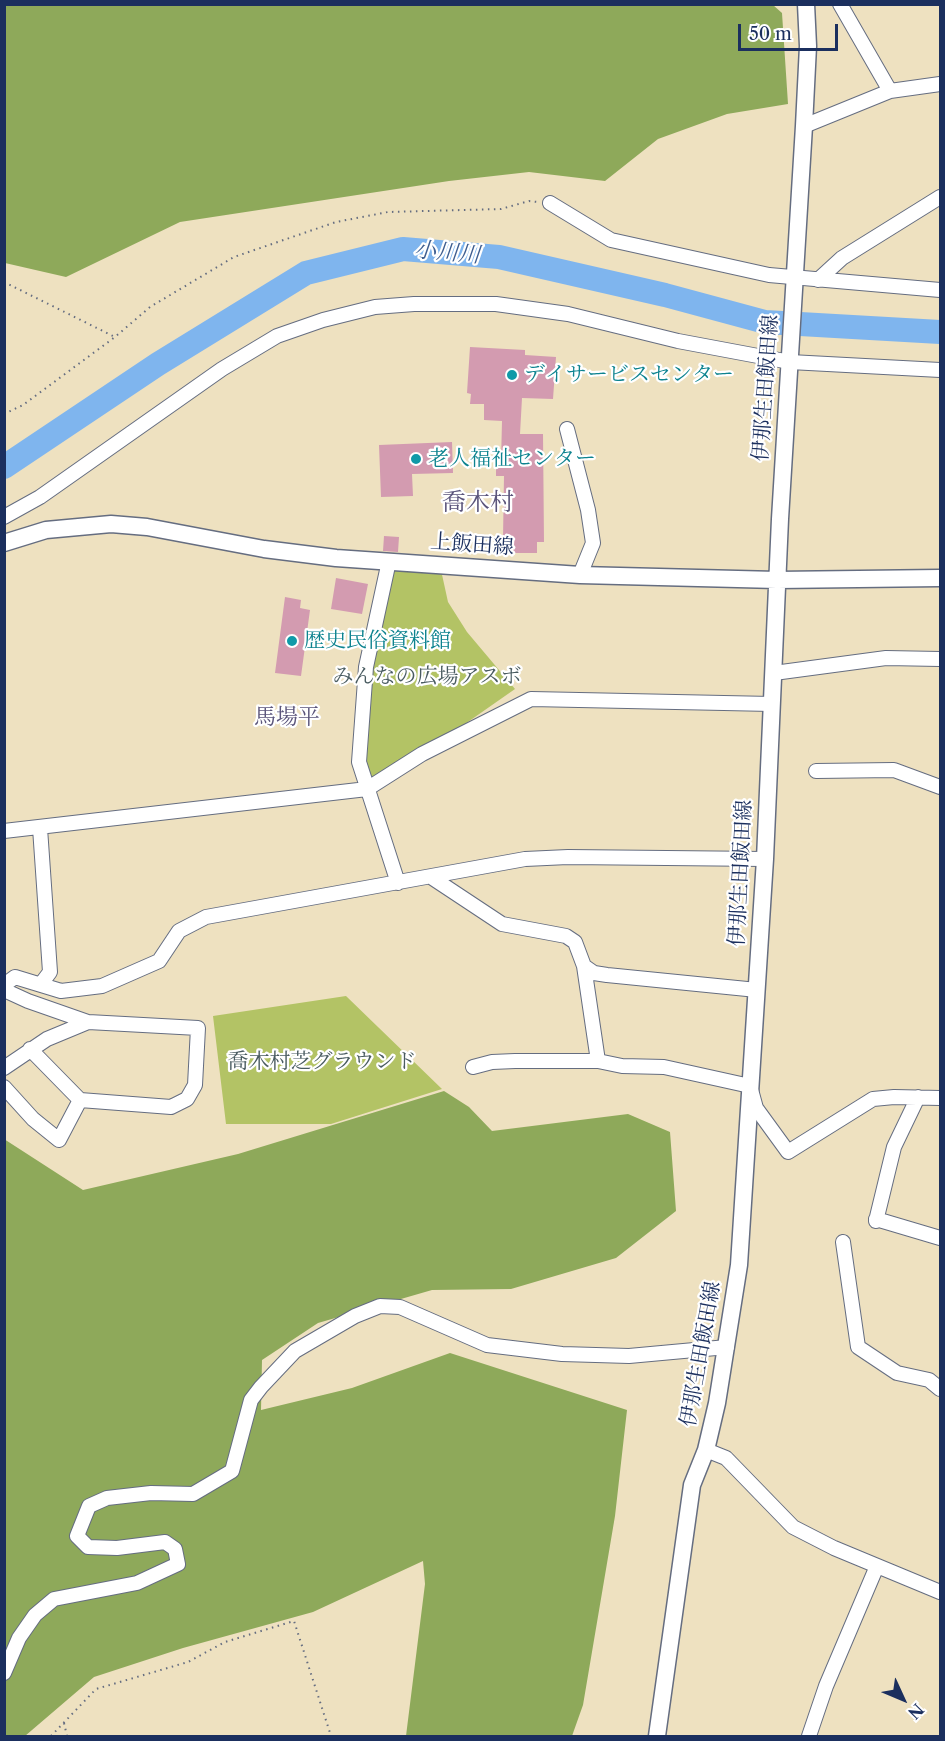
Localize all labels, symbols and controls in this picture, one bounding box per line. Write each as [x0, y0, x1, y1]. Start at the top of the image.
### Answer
scale bar [741, 12, 842, 50]
text: 50 m [749, 23, 792, 45]
water label: 小川川 [413, 237, 481, 269]
street label: 伊那生田飯田線 [748, 314, 784, 462]
place label: デイサービスセンター [524, 362, 734, 388]
marker: デイサービスセンター [505, 368, 519, 382]
place label: 老人福祉センター [428, 446, 596, 472]
marker: 老人福祉センター [409, 452, 423, 466]
district label: 喬木村 [442, 489, 514, 517]
street label: 上飯田線 [429, 530, 515, 560]
place label: 歴史民俗資料館 [304, 628, 451, 654]
marker: 歴史民俗資料館 [285, 634, 299, 648]
park label: みんなの広場アスボ [333, 664, 521, 690]
district label: 馬場平 [254, 705, 320, 731]
street label: 伊那生田飯田線 [725, 799, 757, 947]
park label: 喬木村芝グラウンド [228, 1049, 416, 1075]
street label: 伊那生田飯田線 [676, 1279, 726, 1429]
north arrow [873, 1669, 933, 1729]
text: N [904, 1700, 928, 1723]

